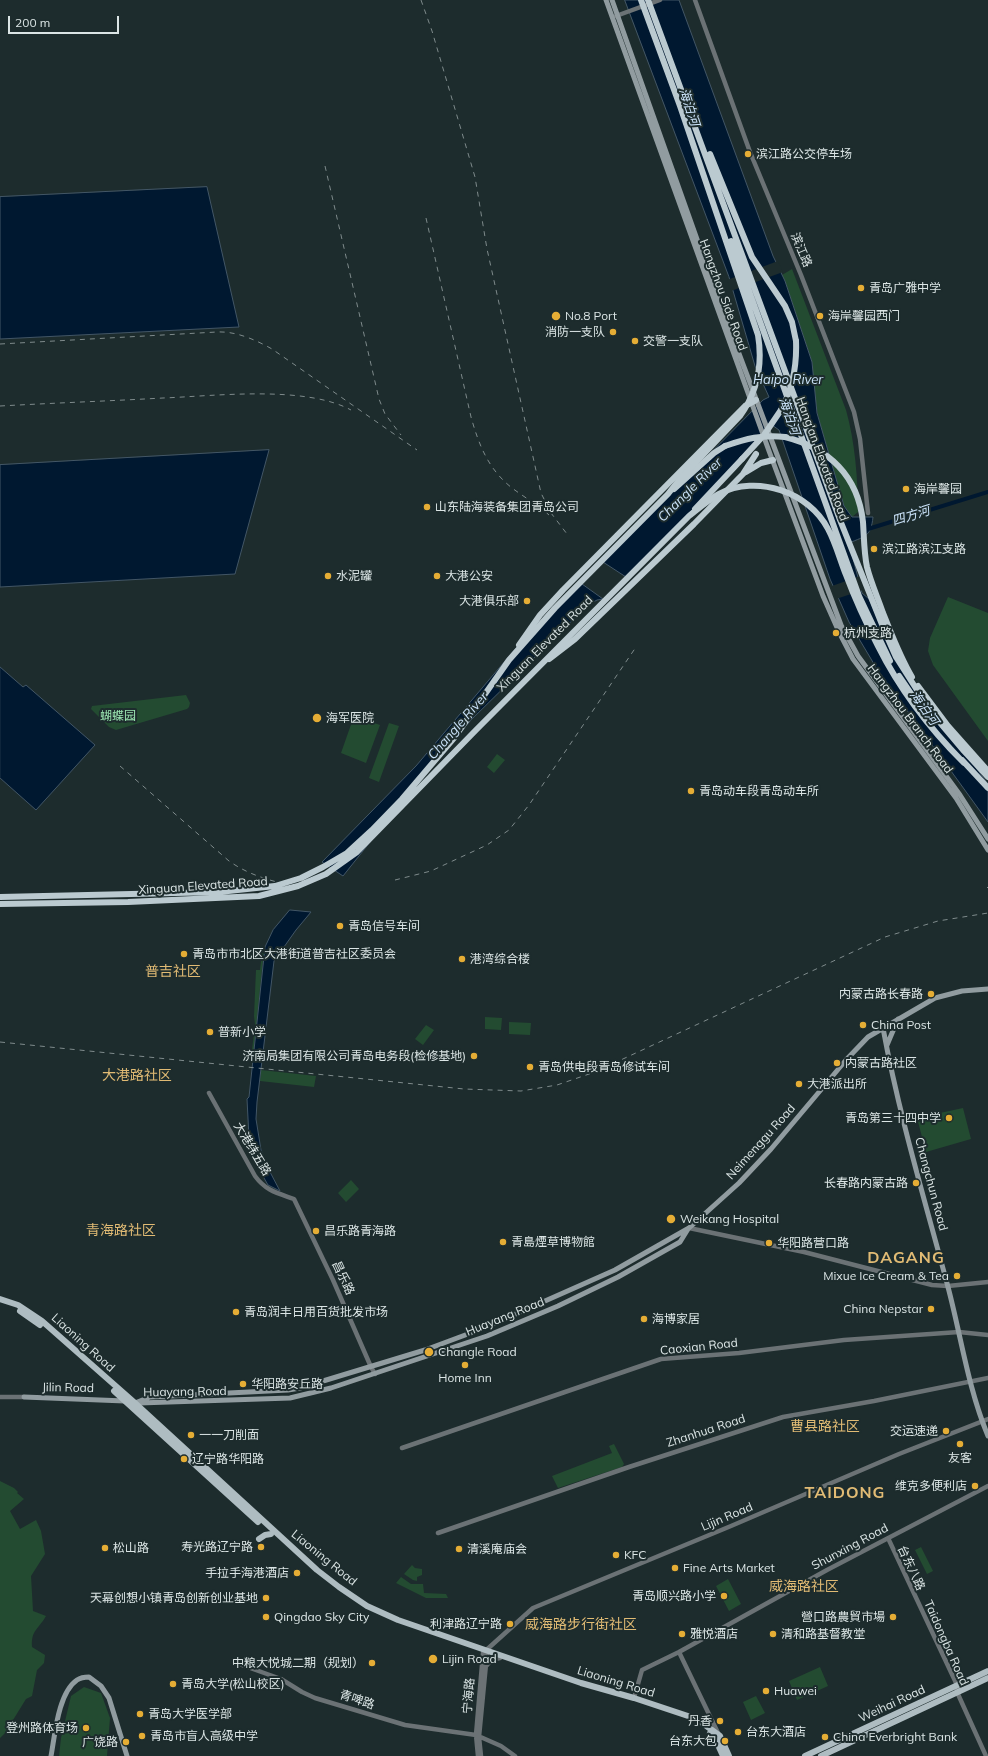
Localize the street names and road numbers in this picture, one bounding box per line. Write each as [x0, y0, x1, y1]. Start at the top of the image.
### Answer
street label: 滨江路 [787, 231, 815, 269]
street label: Hangzhou Side Road [696, 237, 750, 353]
street label: Hang'an Elevated Road [793, 395, 851, 523]
street label: Xinguan Elevated Road [494, 593, 596, 695]
street label: Hangzhou Branch Road [864, 662, 956, 776]
street label: Xinguan Elevated Road [138, 874, 268, 898]
street label: Neimenggu Road [723, 1101, 799, 1183]
street label: 大港纬五路 [230, 1120, 274, 1178]
street label: Changchun Road [912, 1136, 950, 1232]
street label: 昌乐路 [329, 1259, 357, 1297]
street label: Huayang Road [464, 1295, 546, 1339]
street label: Liaoning Road [48, 1311, 118, 1375]
street label: Caoxian Road [659, 1336, 739, 1358]
street label: Jilin Road [42, 1380, 94, 1396]
street label: Huayang Road [143, 1384, 227, 1400]
street label: Zhanhua Road [665, 1411, 747, 1451]
street label: Lijin Road [699, 1500, 755, 1534]
street label: Shunxing Road [809, 1521, 891, 1573]
street label: Liaoning Road [288, 1527, 360, 1589]
street label: 台东八路 [894, 1543, 928, 1593]
street label: Taidongba Road [921, 1598, 971, 1688]
street label: Liaoning Road [576, 1663, 656, 1701]
street label: 宁海路 [460, 1677, 478, 1715]
street label: Weihai Road [856, 1682, 928, 1726]
street label: 青啤路 [338, 1688, 376, 1712]

